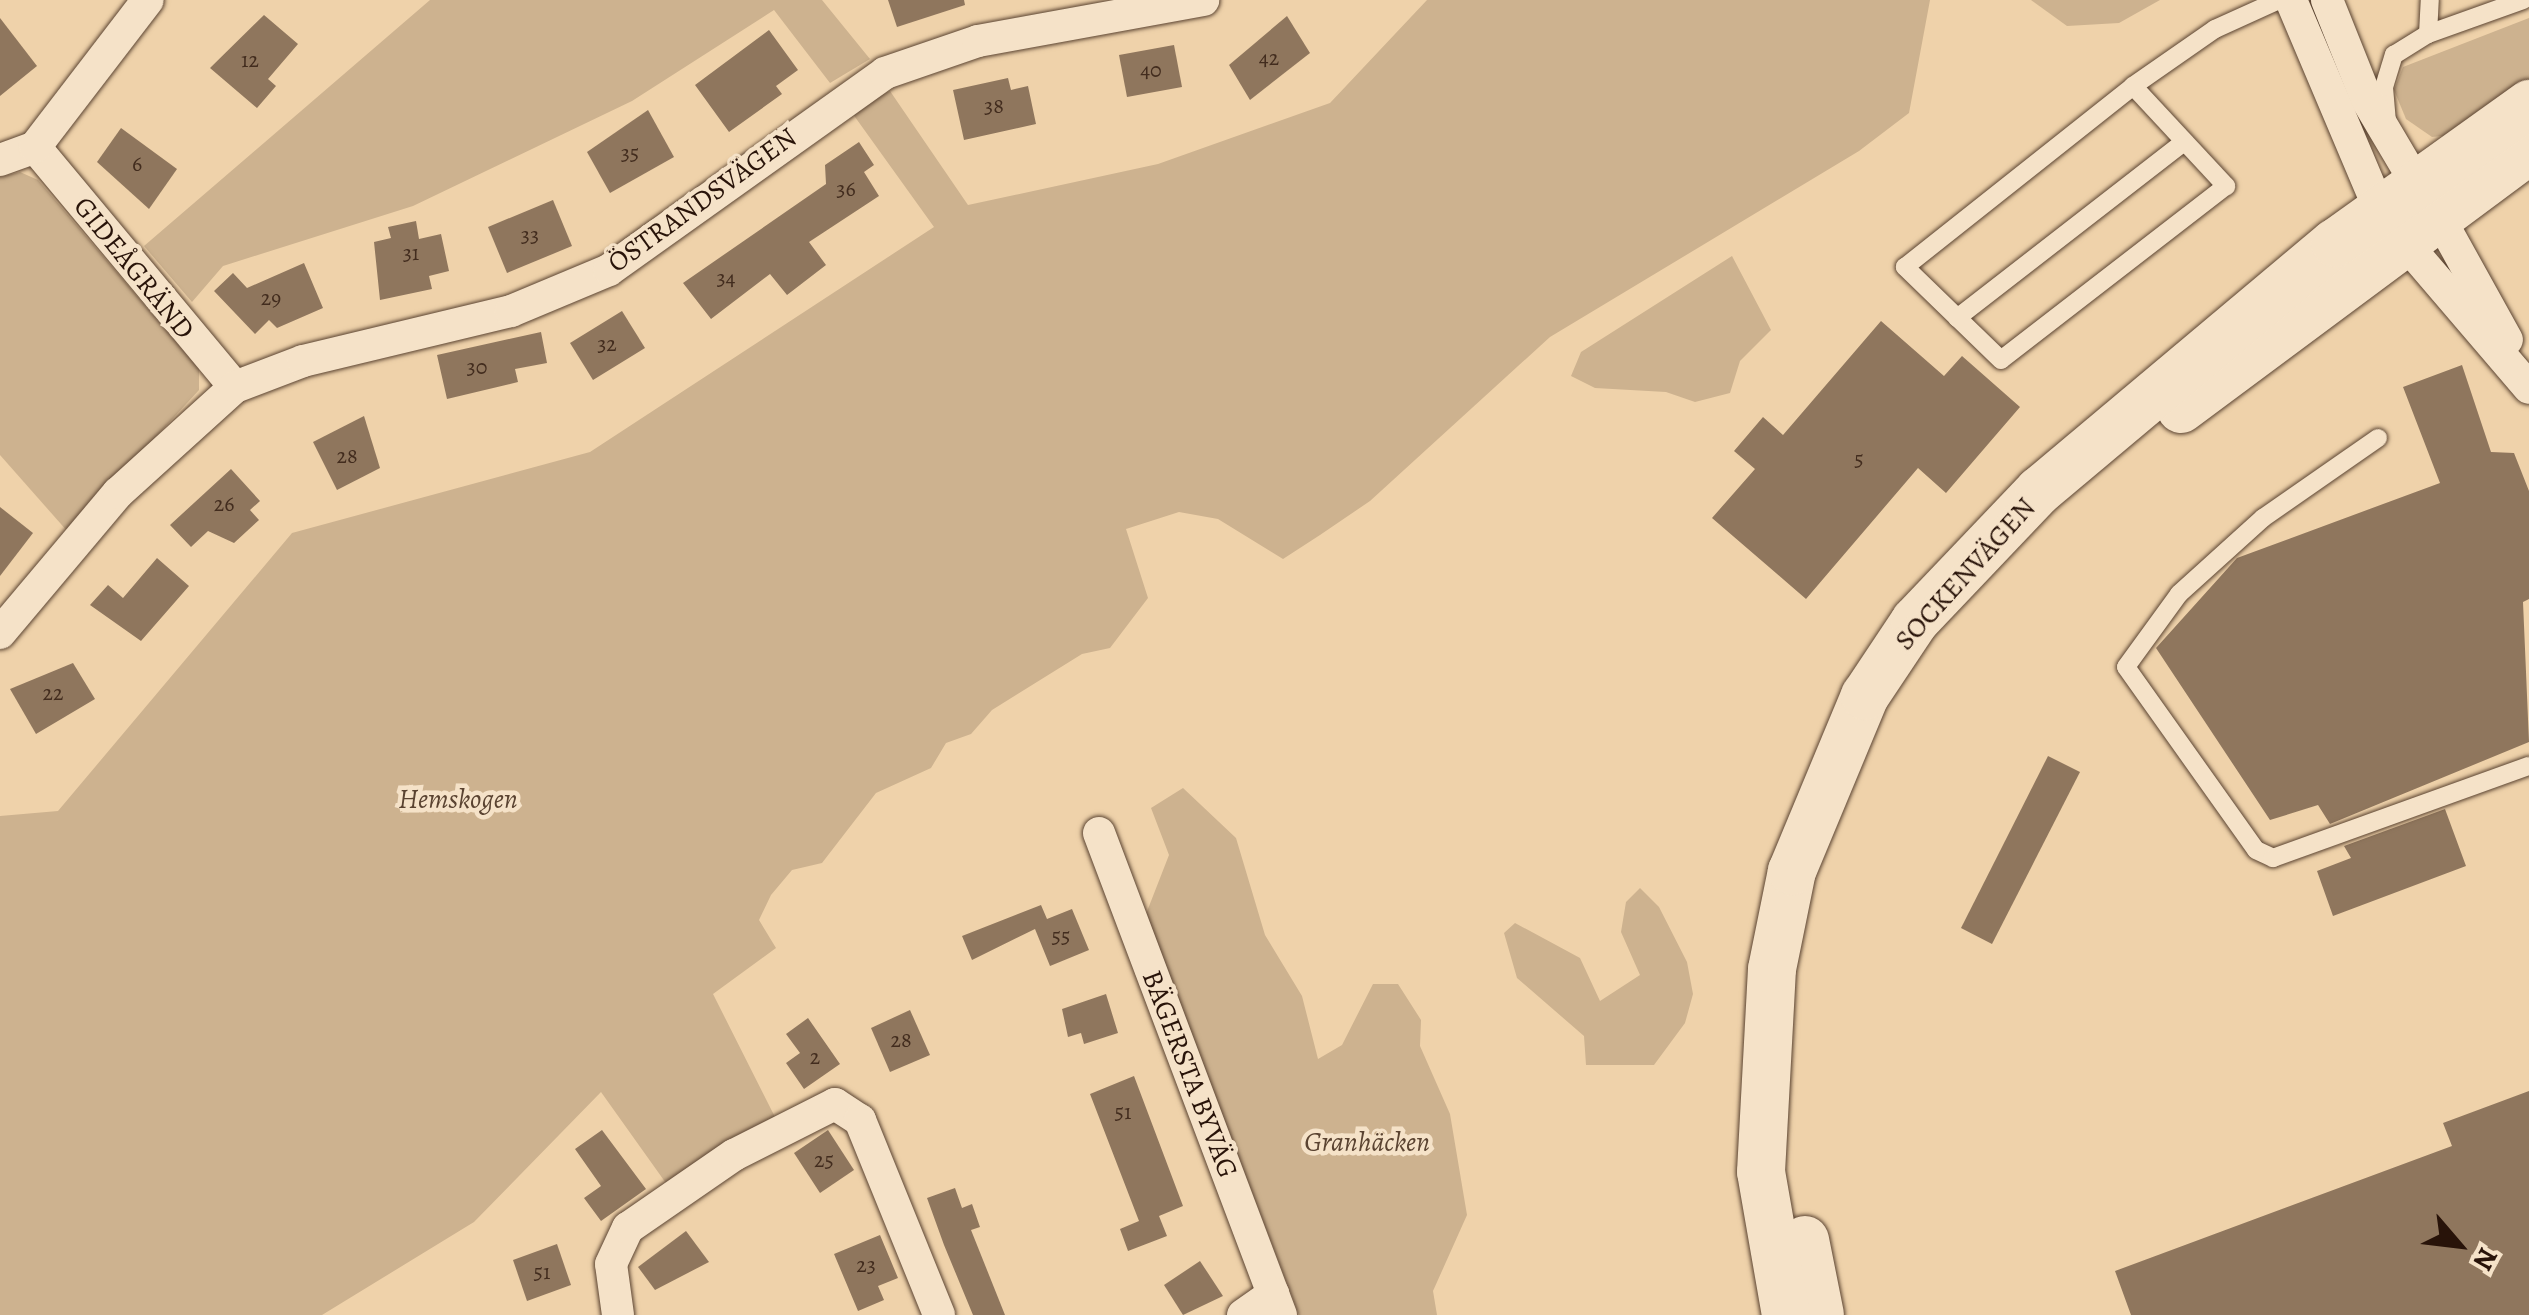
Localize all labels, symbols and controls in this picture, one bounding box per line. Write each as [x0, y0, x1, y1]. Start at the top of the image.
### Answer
house number: 42 [1259, 46, 1279, 72]
house number: 12 [241, 48, 259, 74]
house number: 40 [1140, 58, 1162, 84]
house number: 38 [984, 94, 1004, 120]
street label: ÖSTRANDSVÄGEN [601, 120, 803, 280]
house number: 35 [621, 141, 639, 167]
house number: 6 [132, 152, 142, 178]
house number: 36 [836, 177, 856, 203]
street label: GIDEÅGRÄND [66, 190, 202, 346]
house number: 33 [521, 223, 539, 249]
house number: 31 [403, 241, 419, 267]
house number: 34 [716, 266, 736, 292]
house number: 29 [261, 286, 281, 312]
house number: 32 [597, 332, 617, 358]
house number: 30 [467, 355, 487, 381]
house number: 28 [336, 444, 358, 470]
house number: 5 [1854, 447, 1864, 473]
street label: SOCKENVÄGEN [1888, 491, 2042, 657]
house number: 26 [214, 492, 234, 518]
house number: 22 [43, 681, 63, 707]
park label: Hemskogen [398, 782, 518, 816]
house number: 55 [1052, 924, 1070, 950]
street label: BÄGERSTA BYVÄG [1135, 965, 1245, 1183]
house number: 28 [890, 1028, 912, 1054]
house number: 2 [810, 1045, 820, 1071]
house number: 51 [1115, 1100, 1131, 1126]
park label: Granhäcken [1304, 1125, 1430, 1159]
house number: 25 [814, 1148, 834, 1174]
north arrow [2409, 1195, 2509, 1295]
text: N [2464, 1241, 2507, 1277]
house number: 23 [856, 1253, 876, 1279]
house number: 51 [534, 1260, 550, 1286]

